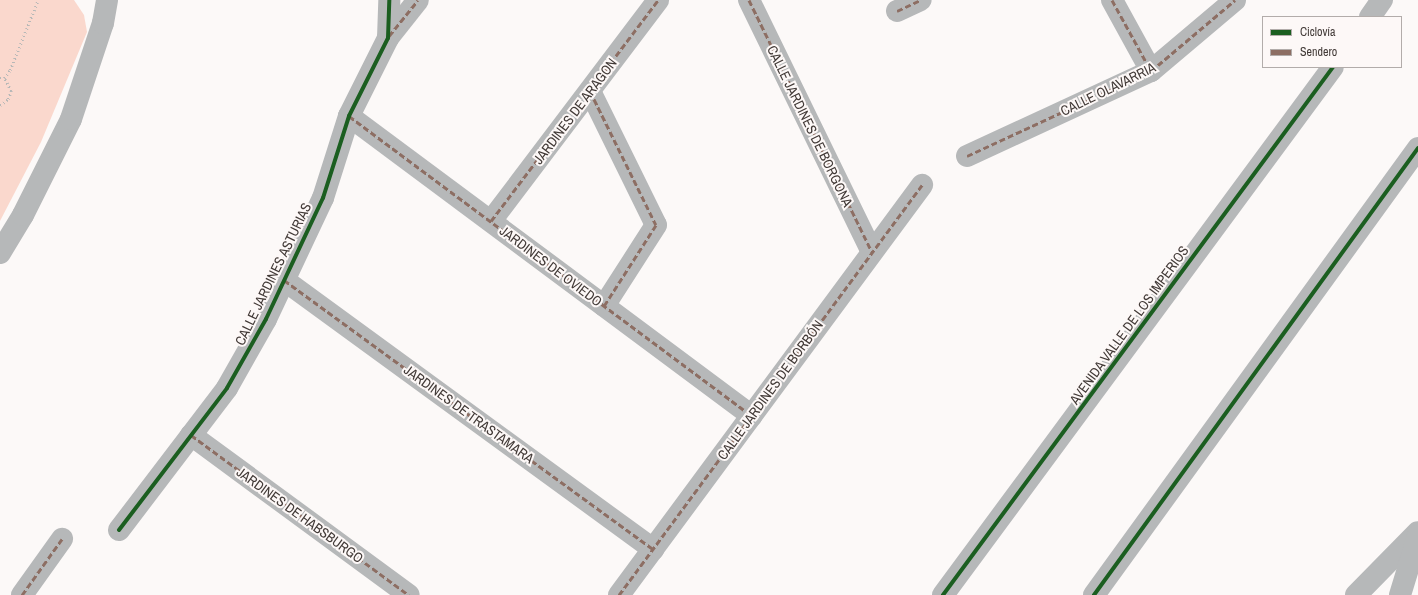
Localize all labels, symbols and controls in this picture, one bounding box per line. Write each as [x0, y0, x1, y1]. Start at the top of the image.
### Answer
legend [1262, 16, 1402, 68]
text: Ciclovía [1300, 24, 1336, 40]
street label: CALLE JARDINES DE BORGONA [764, 43, 856, 209]
text: Sendero [1300, 44, 1337, 60]
street label: JARDINES DE ARAGON [530, 54, 620, 168]
street label: CALLE OLAVARRIA [1058, 59, 1158, 119]
street label: CALLE JARDINES ASTURIAS [231, 200, 315, 348]
street label: JARDINES DE OVIEDO [497, 222, 605, 310]
street label: AVENIDA VALLE DE LOS IMPERIOS [1066, 242, 1192, 408]
street label: CALLE JARDINES DE BORBÓN [714, 317, 826, 463]
street label: JARDINES DE TRASTAMARA [401, 361, 537, 467]
street label: JARDINES DE HABSBURGO [233, 463, 367, 567]

